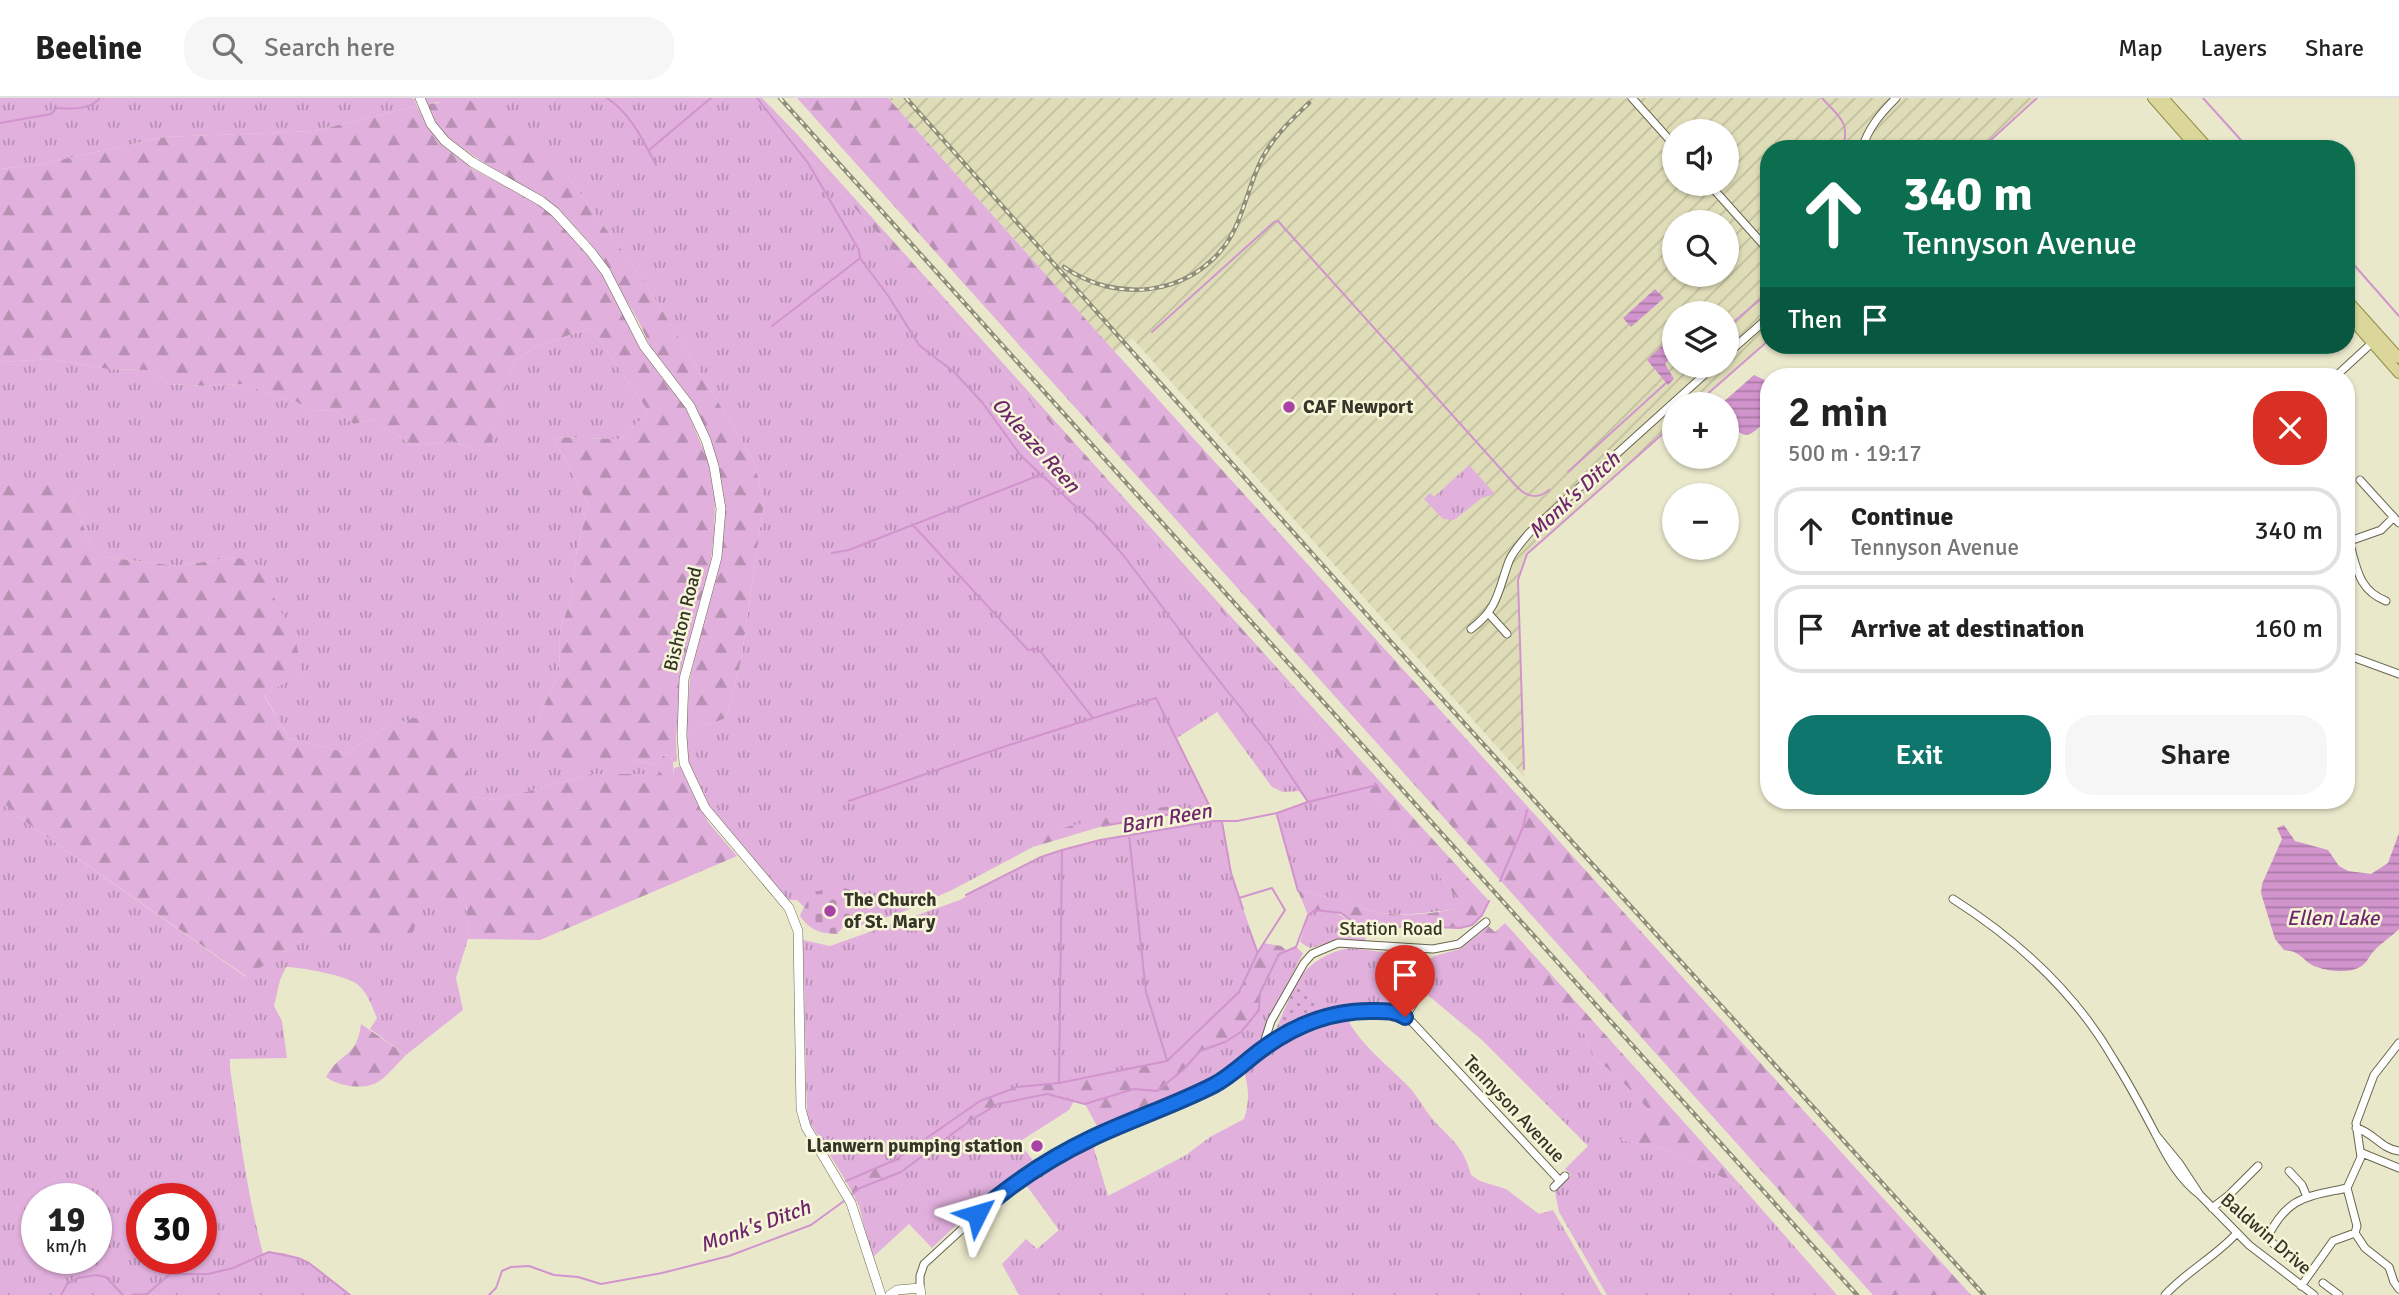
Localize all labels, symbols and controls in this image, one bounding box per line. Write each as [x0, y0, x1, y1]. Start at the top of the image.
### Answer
search box [184, 17, 674, 80]
text: Beeline [35, 28, 142, 69]
icon: search [208, 29, 246, 67]
text: Search here [264, 32, 395, 64]
text: Map [2118, 33, 2163, 63]
text: Layers [2201, 33, 2267, 63]
text: Share [2305, 33, 2364, 63]
map controls [1662, 119, 1739, 560]
button: sound [1662, 119, 1739, 196]
text: 340 m [1903, 164, 2033, 224]
icon: ahead [1788, 168, 1879, 259]
button: search [1662, 210, 1739, 287]
text: Tennyson Avenue [1903, 224, 2137, 263]
button: layers [1662, 301, 1739, 378]
icon: arrive [1856, 301, 1894, 339]
text: Then [1788, 304, 1842, 336]
text: 2 min [1788, 387, 1889, 438]
button: close [2253, 391, 2327, 465]
water label: Oxleaze Reen [986, 392, 1086, 498]
button: + [1662, 392, 1739, 469]
place label: CAF Newport [1303, 395, 1413, 419]
marker: CAF Newport [1281, 399, 1297, 415]
text: 500 m · 19:17 [1788, 439, 1922, 468]
water label: Monk's Ditch [1523, 446, 1626, 544]
button: − [1662, 483, 1739, 560]
text: Continue [1851, 501, 1953, 533]
icon: ahead [1792, 512, 1830, 550]
text: 340 m [2254, 515, 2323, 547]
text: Tennyson Avenue [1851, 533, 2019, 562]
street label: Bishton Road [658, 564, 708, 674]
icon: arrive [1792, 610, 1830, 648]
text: Arrive at destination [1851, 613, 2084, 645]
text: 160 m [2254, 613, 2323, 645]
button: Exit [1788, 715, 2051, 795]
button: Share [2065, 715, 2327, 795]
water label: Barn Reen [1118, 797, 1214, 839]
place label: The Church of St. Mary [844, 888, 937, 934]
marker: The Church of St. Mary [822, 903, 838, 919]
water label: Ellen Lake [2287, 905, 2381, 931]
street label: Station Road [1339, 917, 1443, 941]
pin [1375, 945, 1435, 1017]
icon: arrive [1386, 956, 1424, 994]
street label: Tennyson Avenue [1458, 1050, 1570, 1168]
place label: Llanwern pumping station [806, 1134, 1023, 1158]
marker: Llanwern pumping station [1029, 1138, 1045, 1154]
position arrow [940, 1177, 1014, 1251]
speed limit sign: 30 [126, 1183, 217, 1274]
street label: Baldwin Drive [2216, 1188, 2316, 1280]
water label: Monk's Ditch [696, 1194, 814, 1258]
text: 19 [48, 1198, 85, 1241]
text: km/h [46, 1235, 87, 1257]

